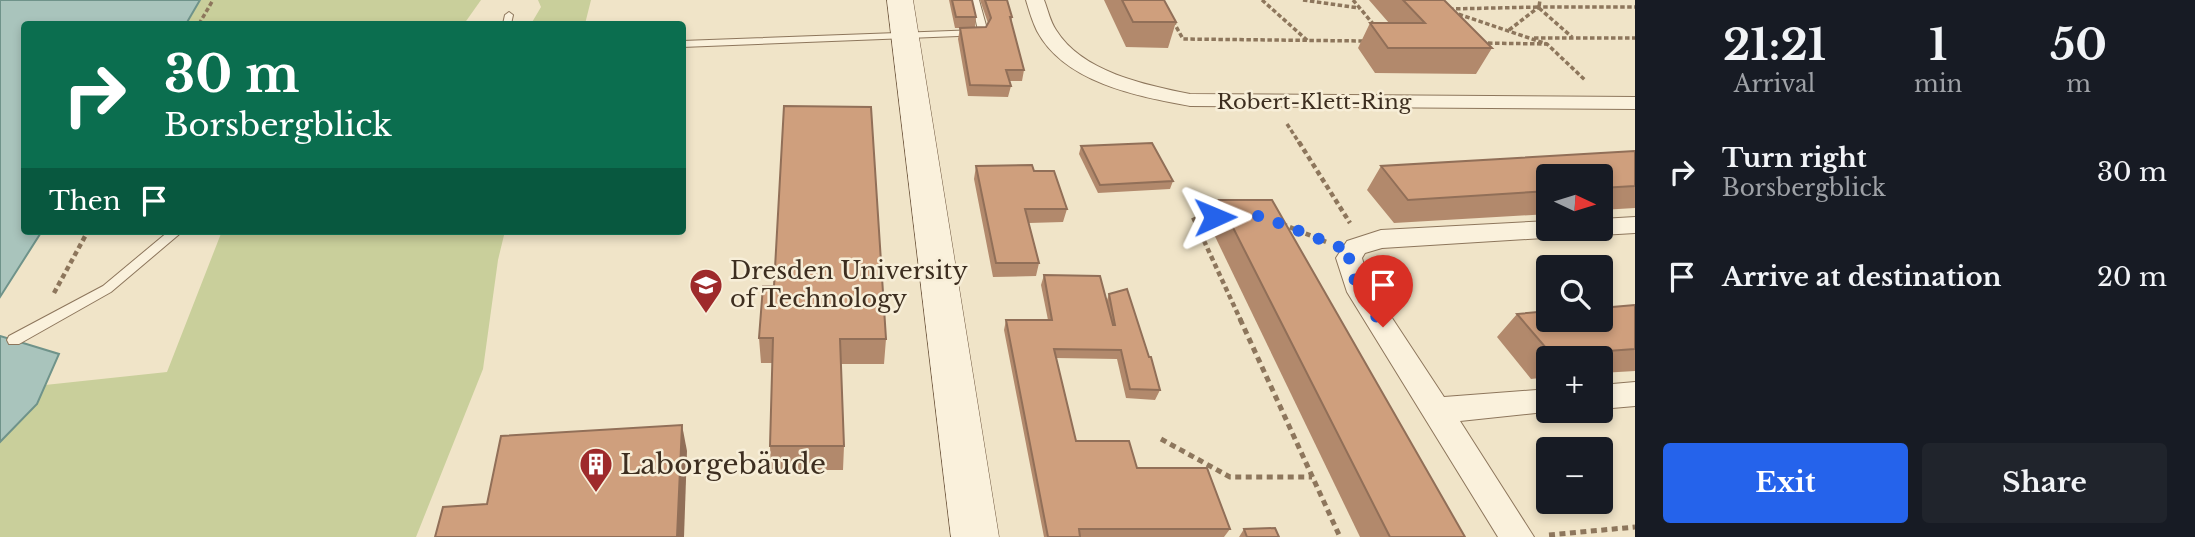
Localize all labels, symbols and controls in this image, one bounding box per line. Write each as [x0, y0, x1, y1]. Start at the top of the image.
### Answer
text: 21:21 [1723, 19, 1826, 71]
text: 1 [1929, 19, 1947, 71]
text: 50 [2050, 19, 2107, 71]
text: 30 m [164, 44, 299, 105]
icon: right [49, 49, 140, 140]
text: Arrival [1734, 70, 1815, 98]
text: min [1914, 70, 1962, 98]
text: m [2066, 70, 2091, 98]
street label: Robert-Klett-Ring [1217, 89, 1412, 115]
text: Borsbergblick [164, 105, 392, 145]
text: Turn right [1722, 142, 1867, 174]
icon: right [1663, 153, 1701, 191]
text: 30 m [2097, 156, 2167, 188]
north arrow [1536, 164, 1614, 242]
map controls [1536, 164, 1613, 514]
text: Borsbergblick [1722, 174, 1886, 202]
position arrow [1178, 180, 1252, 254]
icon: arrive [135, 182, 173, 220]
text: Then [49, 185, 121, 217]
pin [1353, 255, 1413, 327]
button: search [1536, 255, 1613, 332]
place label: Dresden University of Technology [730, 256, 968, 313]
icon: arrive [1663, 258, 1701, 296]
text: Arrive at destination [1722, 261, 2002, 293]
text: 20 m [2097, 261, 2167, 293]
school or university icon: Dresden University of Technology [687, 266, 725, 315]
icon: arrive [1364, 266, 1402, 304]
button: + [1536, 346, 1613, 423]
button: − [1536, 437, 1613, 514]
button: Exit [1663, 443, 1908, 523]
button: Share [1922, 443, 2167, 523]
building icon: Laborgebäude [577, 445, 615, 494]
place label: Laborgebäude [620, 447, 826, 482]

